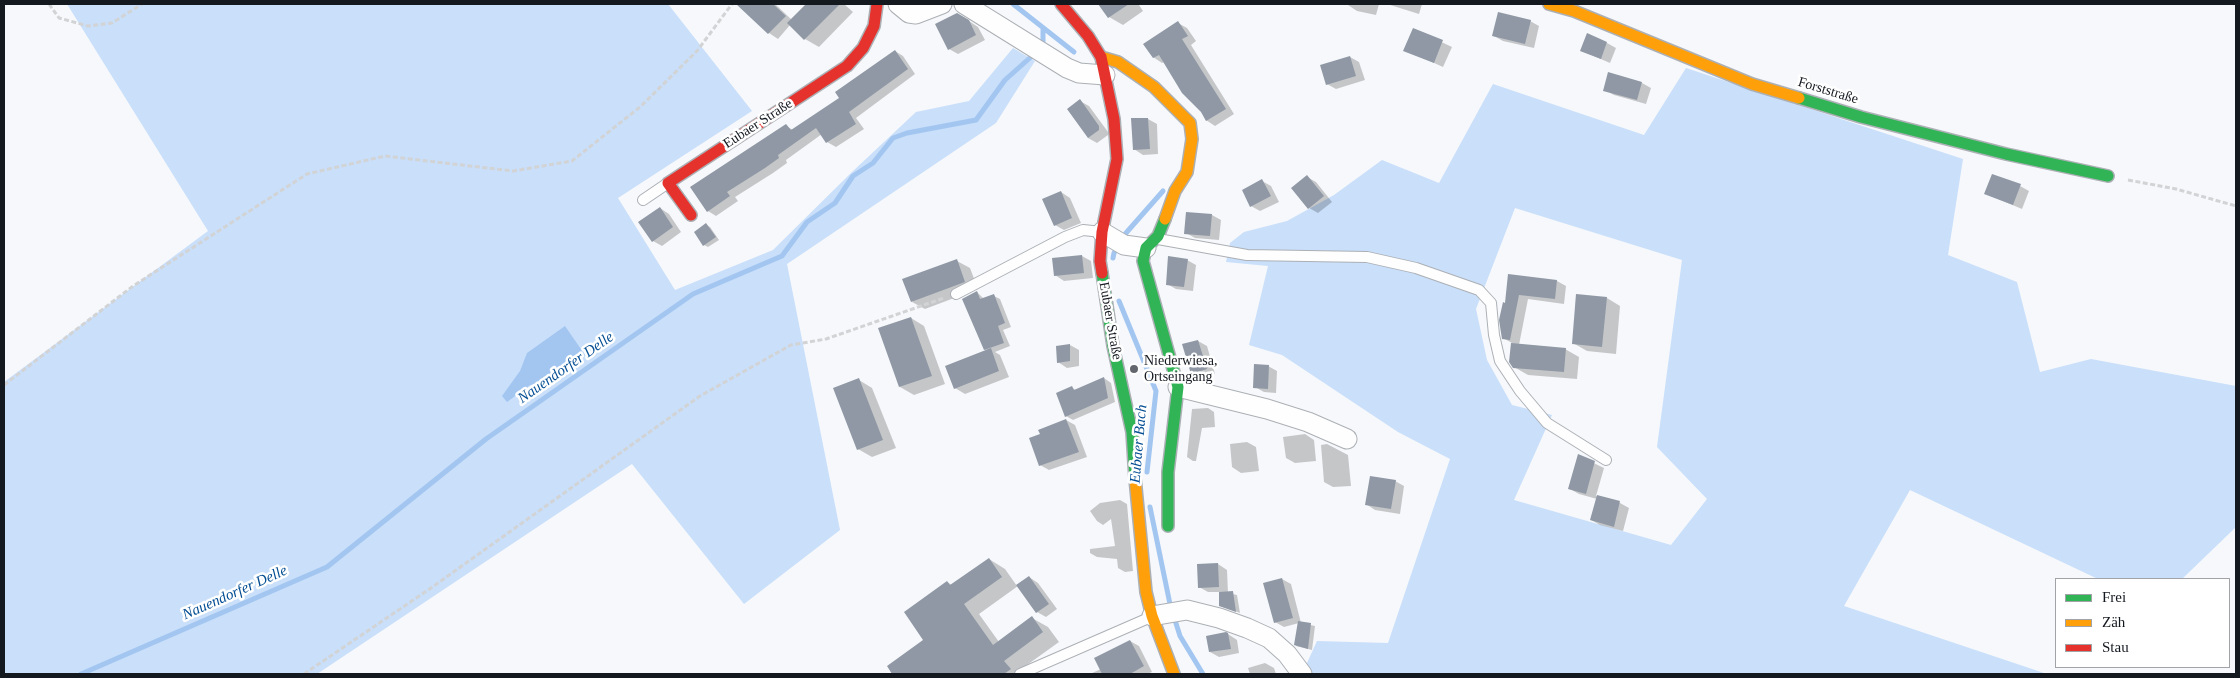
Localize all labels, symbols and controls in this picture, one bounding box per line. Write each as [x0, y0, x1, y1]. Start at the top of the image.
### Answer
street label: Forststraße [1796, 74, 1860, 108]
street label: Eubaer Straße [720, 95, 796, 153]
street label: Eubaer Straße [1095, 281, 1125, 361]
water label: Nauendorfer Delle [515, 328, 617, 408]
place label: Niederwiesa, Ortseingang [1144, 353, 1217, 386]
marker: Niederwiesa, Ortseingang [1128, 363, 1140, 375]
water label: Eubaer Bach [1127, 404, 1151, 484]
water label: Nauendorfer Delle [180, 562, 290, 624]
legend [2055, 578, 2230, 668]
text: Frei [2102, 589, 2126, 605]
text: Zäh [2102, 614, 2125, 630]
text: Stau [2102, 639, 2129, 655]

